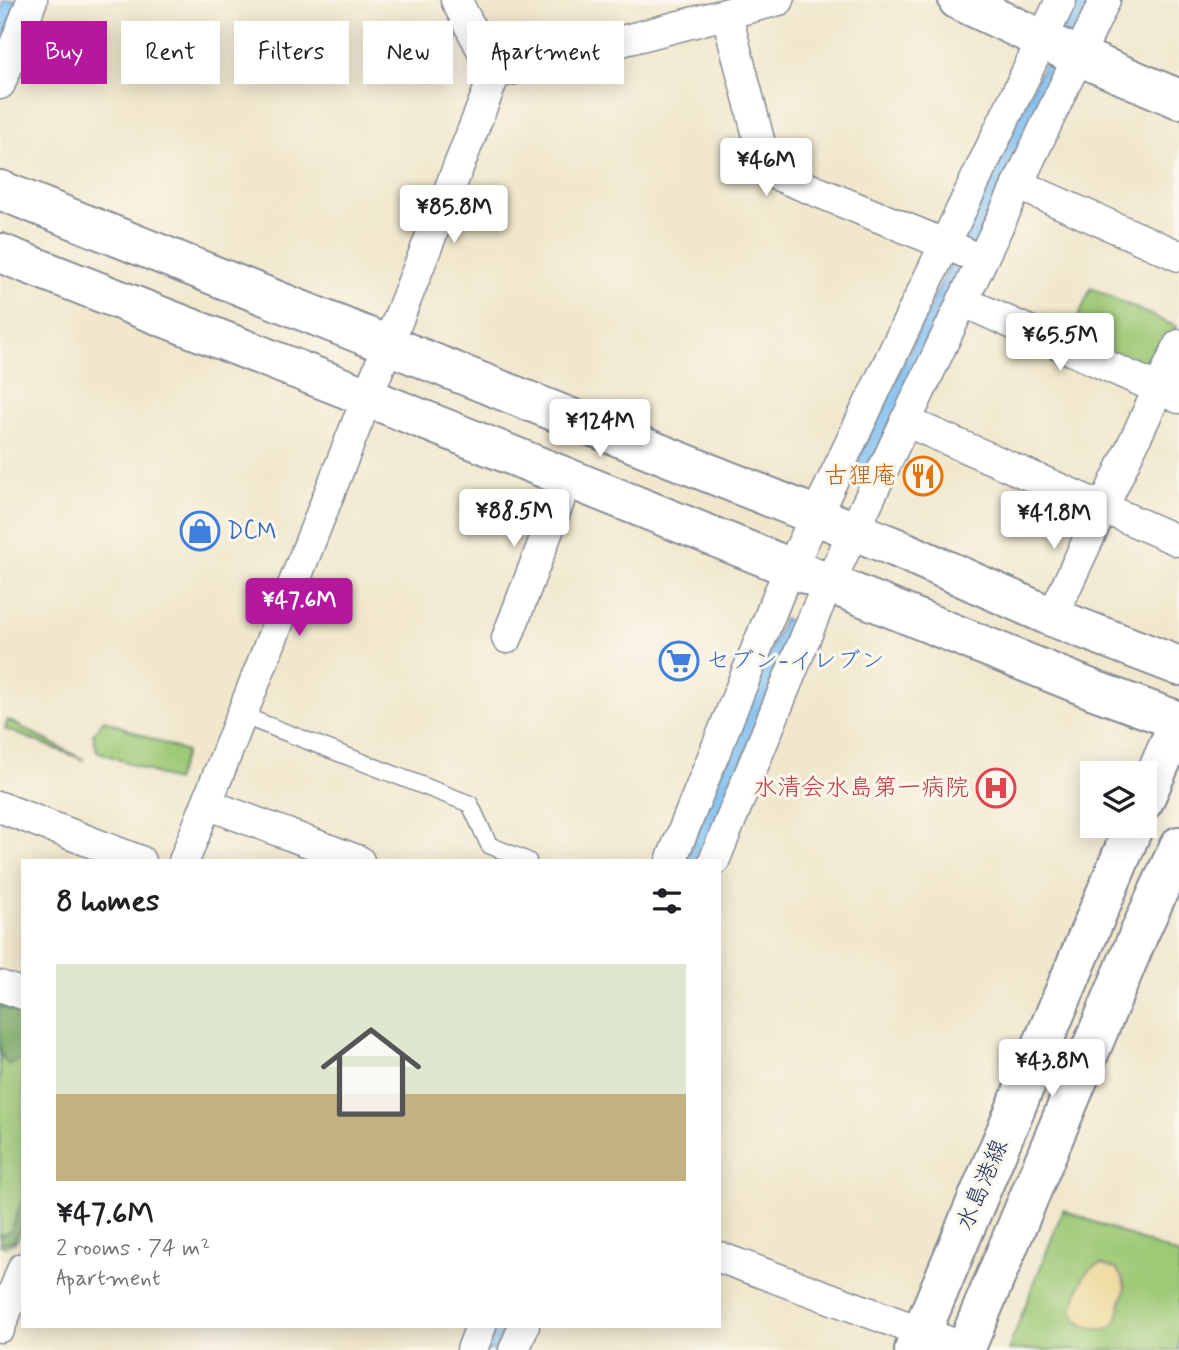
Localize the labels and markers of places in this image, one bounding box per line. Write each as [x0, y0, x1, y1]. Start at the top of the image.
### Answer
pin: ¥46M [725, 138, 807, 198]
pin: ¥85.8M [397, 186, 511, 245]
pin: ¥65.5M [1003, 314, 1117, 373]
pin: ¥124M [551, 400, 649, 459]
restaurant icon: 古狸庵 [902, 455, 944, 497]
place label: 古狸庵 [824, 461, 896, 492]
pin: ¥88.5M [457, 490, 571, 549]
pin: ¥41.8M [997, 491, 1111, 551]
shop icon: DCM [179, 510, 221, 552]
place label: DCM [227, 516, 277, 547]
pin: ¥47.6M [242, 578, 356, 638]
supermarket icon: セブン-イレブン [658, 640, 700, 682]
place label: セブン-イレブン [706, 646, 885, 677]
hospital icon: 水清会水島第一病院 [975, 767, 1017, 809]
place label: 水清会水島第一病院 [753, 773, 969, 804]
pin: ¥43.8M [995, 1040, 1109, 1099]

